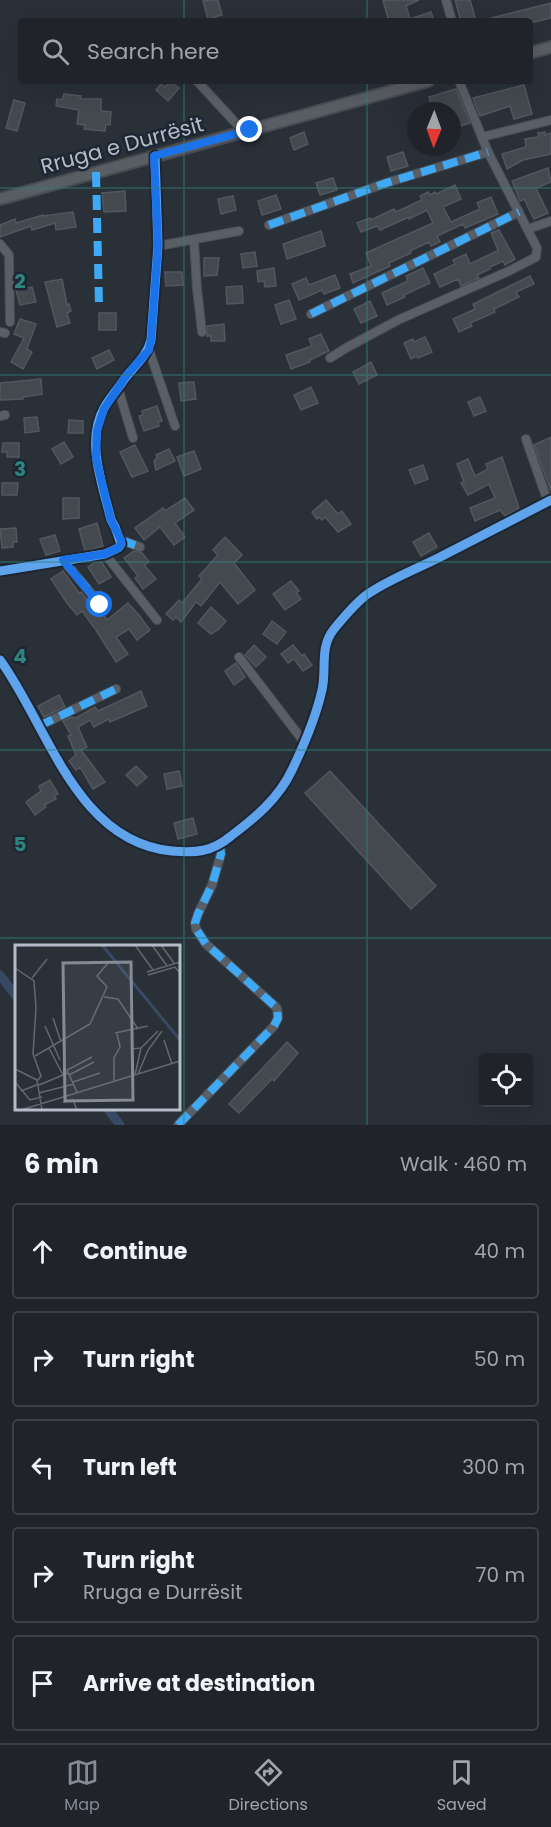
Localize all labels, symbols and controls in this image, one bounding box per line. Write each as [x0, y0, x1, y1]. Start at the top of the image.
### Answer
search box [18, 18, 533, 84]
icon: search [39, 35, 72, 68]
text: Search here [87, 36, 220, 67]
north arrow [407, 102, 461, 156]
street label: Rruga e Durrësit [37, 109, 207, 181]
route end [236, 116, 262, 142]
text: 2 [14, 267, 26, 295]
text: 3 [14, 455, 26, 483]
route start [86, 591, 112, 617]
text: 4 [13, 642, 27, 670]
text: 5 [14, 830, 27, 858]
inset map [15, 945, 180, 1110]
map controls [479, 1053, 533, 1107]
button: locate [479, 1053, 533, 1107]
text: 6 min [24, 1146, 99, 1182]
text: Walk · 460 m [400, 1150, 527, 1178]
icon: ahead [26, 1235, 59, 1268]
text: Continue [83, 1236, 187, 1267]
text: 40 m [474, 1237, 525, 1265]
icon: right [26, 1343, 59, 1376]
text: Turn right [83, 1344, 194, 1375]
text: 50 m [474, 1345, 525, 1373]
icon: left [26, 1451, 59, 1484]
text: Turn left [83, 1452, 177, 1483]
text: 300 m [462, 1453, 525, 1481]
text: Turn right [83, 1545, 194, 1576]
icon: right [26, 1559, 59, 1592]
text: 70 m [476, 1561, 525, 1589]
text: Rruga e Durrësit [83, 1578, 242, 1606]
icon: arrive [26, 1667, 59, 1700]
text: Arrive at destination [83, 1668, 315, 1699]
tab: Map [64, 1756, 100, 1817]
tab: Directions [229, 1756, 308, 1817]
tab: Saved [437, 1756, 487, 1817]

